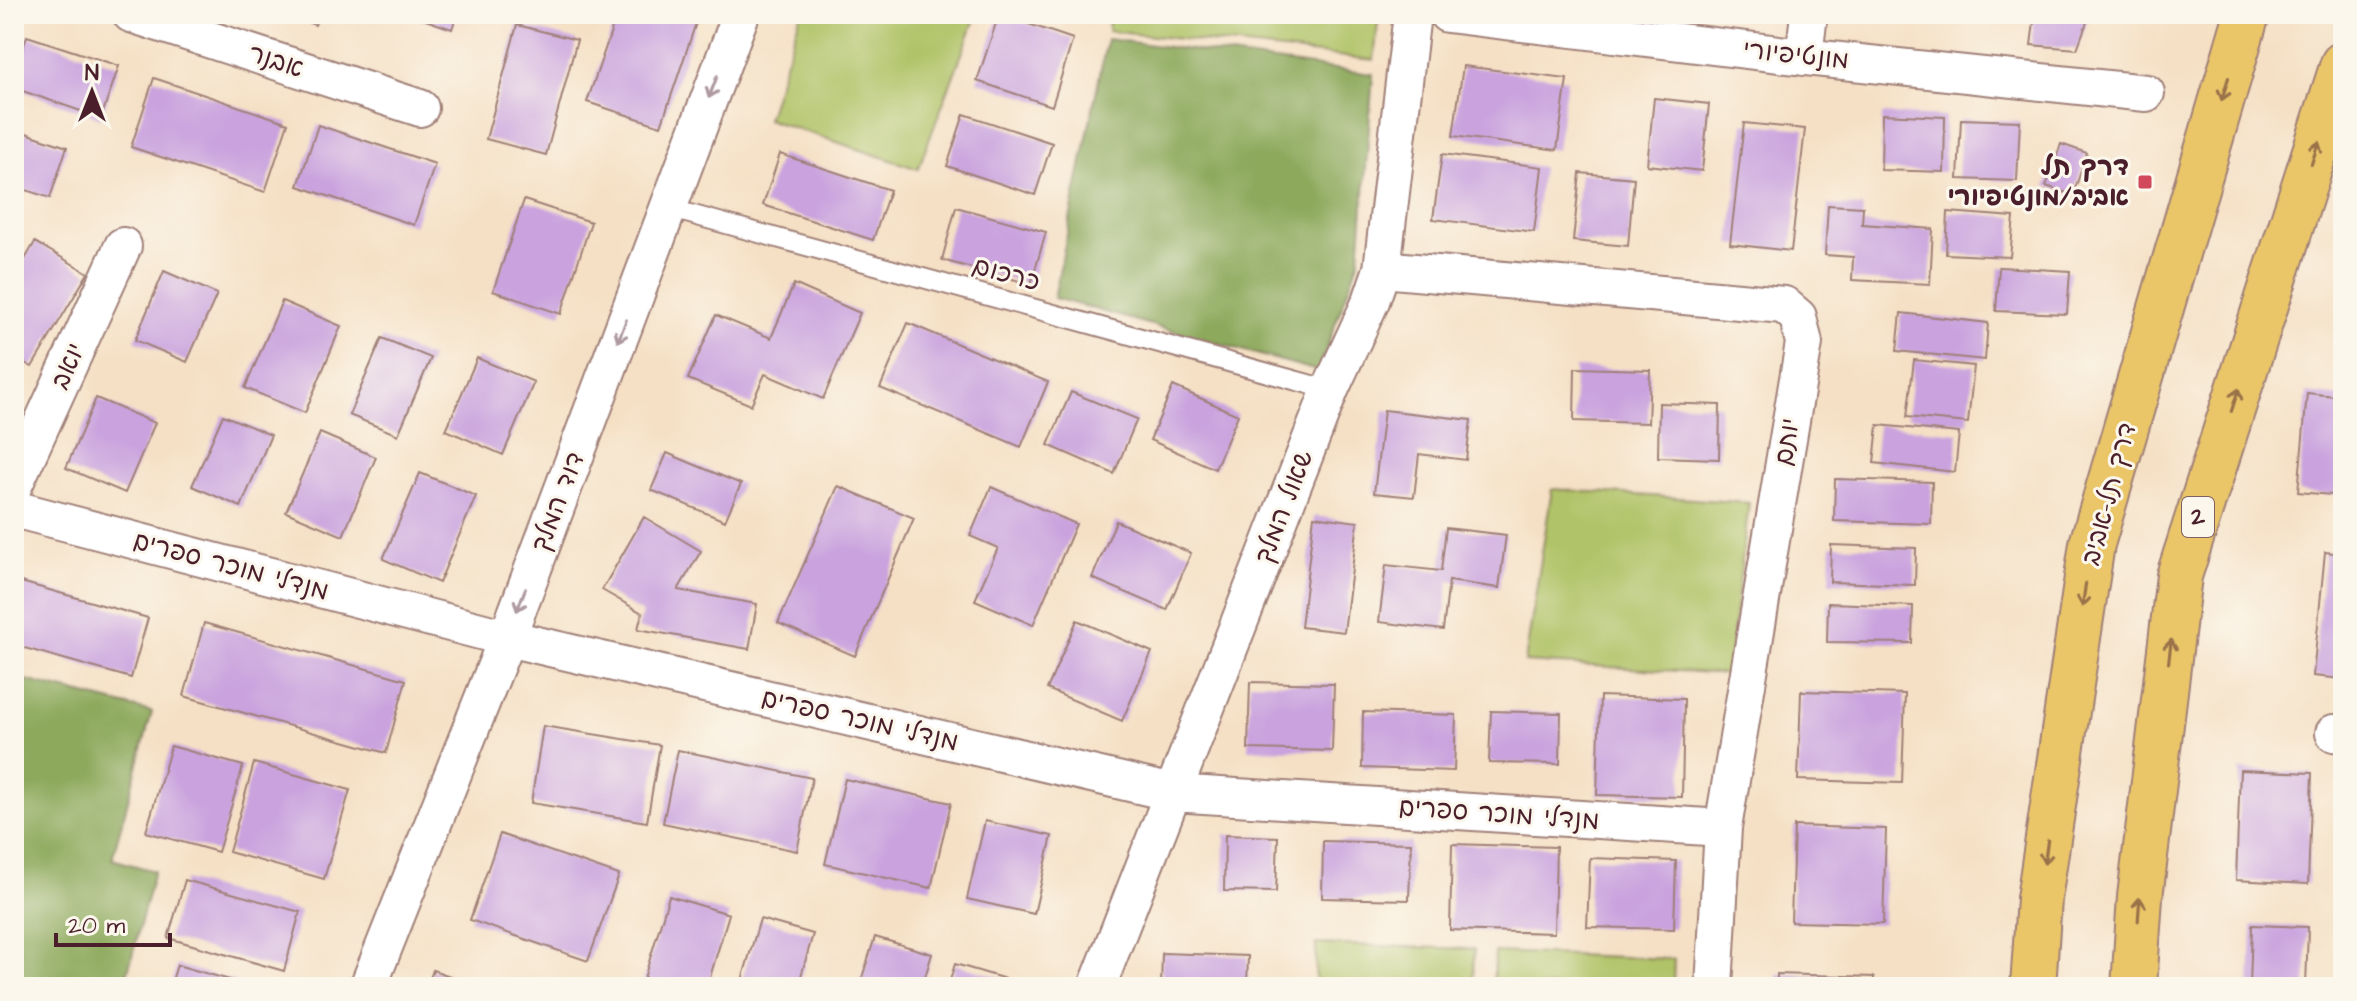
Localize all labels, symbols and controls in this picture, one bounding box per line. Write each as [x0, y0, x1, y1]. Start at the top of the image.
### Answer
street label: מונטיפיורי [1741, 32, 1851, 78]
street label: אבנר [244, 35, 308, 87]
north arrow [52, 52, 132, 132]
text: N [85, 58, 99, 89]
one-way arrow [705, 74, 720, 99]
one-way arrow [2216, 76, 2231, 101]
one-way arrow [2308, 140, 2323, 165]
place label: דרך תל אביב/מונטיפיורי [1948, 149, 2129, 215]
marker: דרך תל אביב/מונטיפיורי [2136, 173, 2154, 191]
street label: כרכום [968, 248, 1044, 300]
one-way arrow [614, 318, 628, 342]
street label: יואב [42, 337, 94, 395]
one-way arrow [2228, 388, 2243, 414]
street label: יותם [1766, 416, 1808, 468]
street label: דרך תל-אביב [2073, 419, 2145, 569]
street label: שאול המלך [1246, 445, 1322, 569]
street label: דוד המלך [523, 447, 593, 557]
road number: 2 [2182, 497, 2214, 537]
street label: מנדלי מוכר ספרים [129, 523, 333, 609]
one-way arrow [2076, 582, 2091, 607]
one-way arrow [513, 587, 527, 612]
one-way arrow [2162, 638, 2177, 665]
street label: מנדלי מוכר ספרים [758, 680, 962, 760]
street label: מנדלי מוכר ספרים [1397, 789, 1601, 839]
one-way arrow [2038, 839, 2053, 864]
one-way arrow [2132, 896, 2147, 923]
scale bar [56, 897, 170, 947]
text: 20 m [68, 909, 125, 943]

